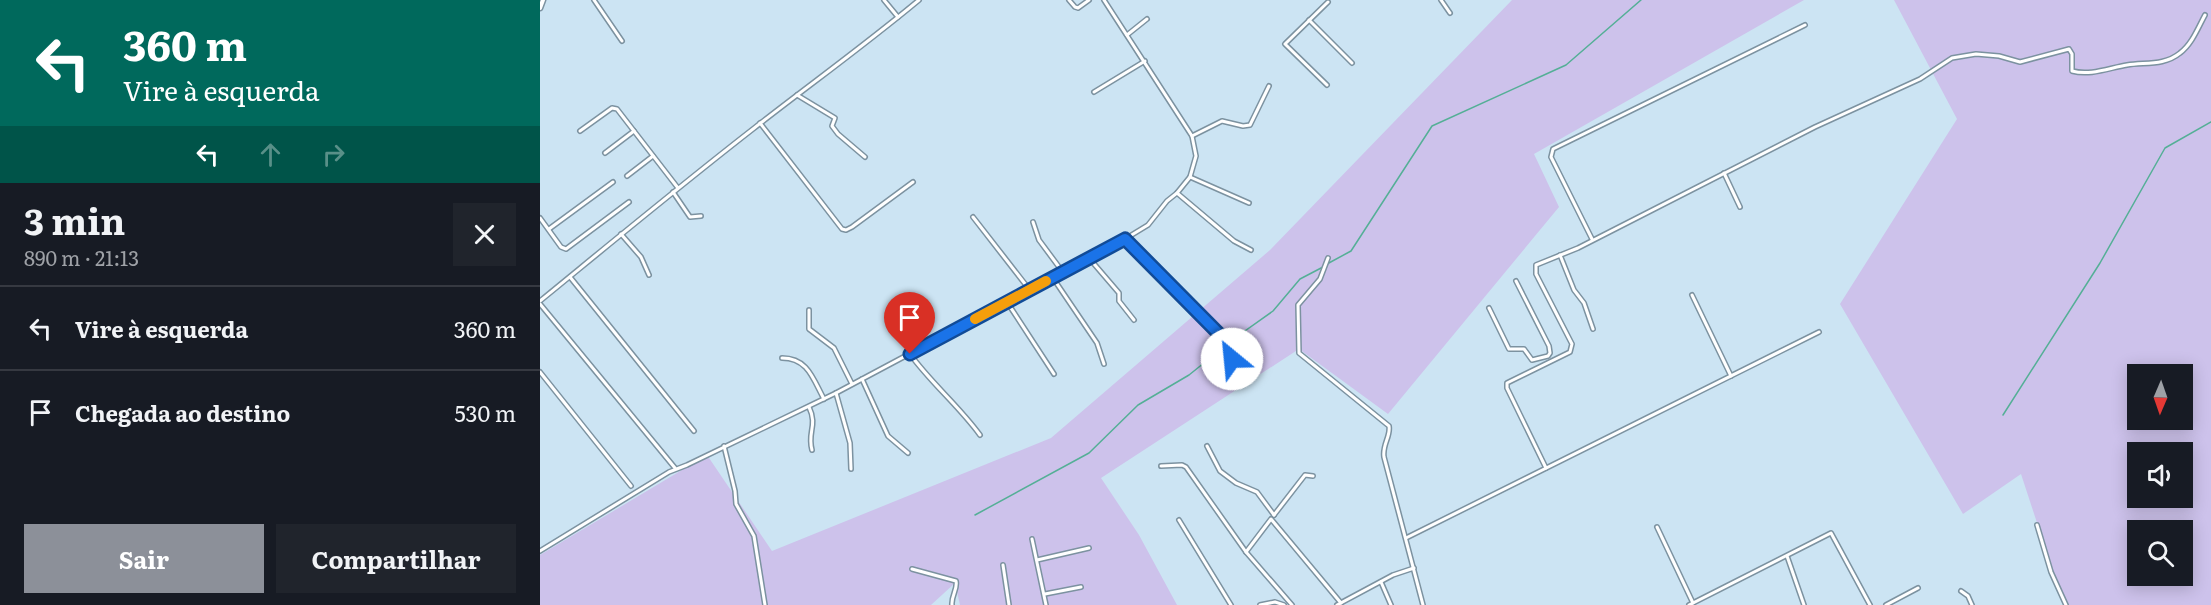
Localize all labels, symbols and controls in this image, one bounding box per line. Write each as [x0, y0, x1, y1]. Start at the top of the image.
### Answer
text: 360 m [123, 12, 247, 74]
icon: left [24, 24, 102, 102]
text: Vire à esquerda [123, 69, 320, 109]
icon: left [191, 138, 224, 171]
icon: ahead [254, 138, 287, 171]
icon: right [317, 138, 350, 171]
text: 3 min [24, 193, 125, 246]
button: close [453, 203, 516, 266]
text: 890 m · 21:13 [24, 242, 139, 272]
pin [884, 292, 935, 354]
icon: arrive [893, 301, 926, 334]
icon: left [24, 312, 57, 345]
text: Vire à esquerda [75, 312, 248, 345]
text: 360 m [454, 312, 516, 345]
position arrow [1200, 327, 1264, 391]
north arrow [2127, 364, 2193, 430]
map controls [2127, 364, 2193, 586]
icon: arrive [24, 396, 57, 429]
text: Chegada ao destino [75, 396, 290, 429]
text: 530 m [454, 396, 516, 429]
button: sound [2127, 442, 2193, 508]
button: search [2127, 520, 2193, 586]
button: Sair [24, 524, 264, 593]
button: Compartilhar [276, 524, 516, 593]

